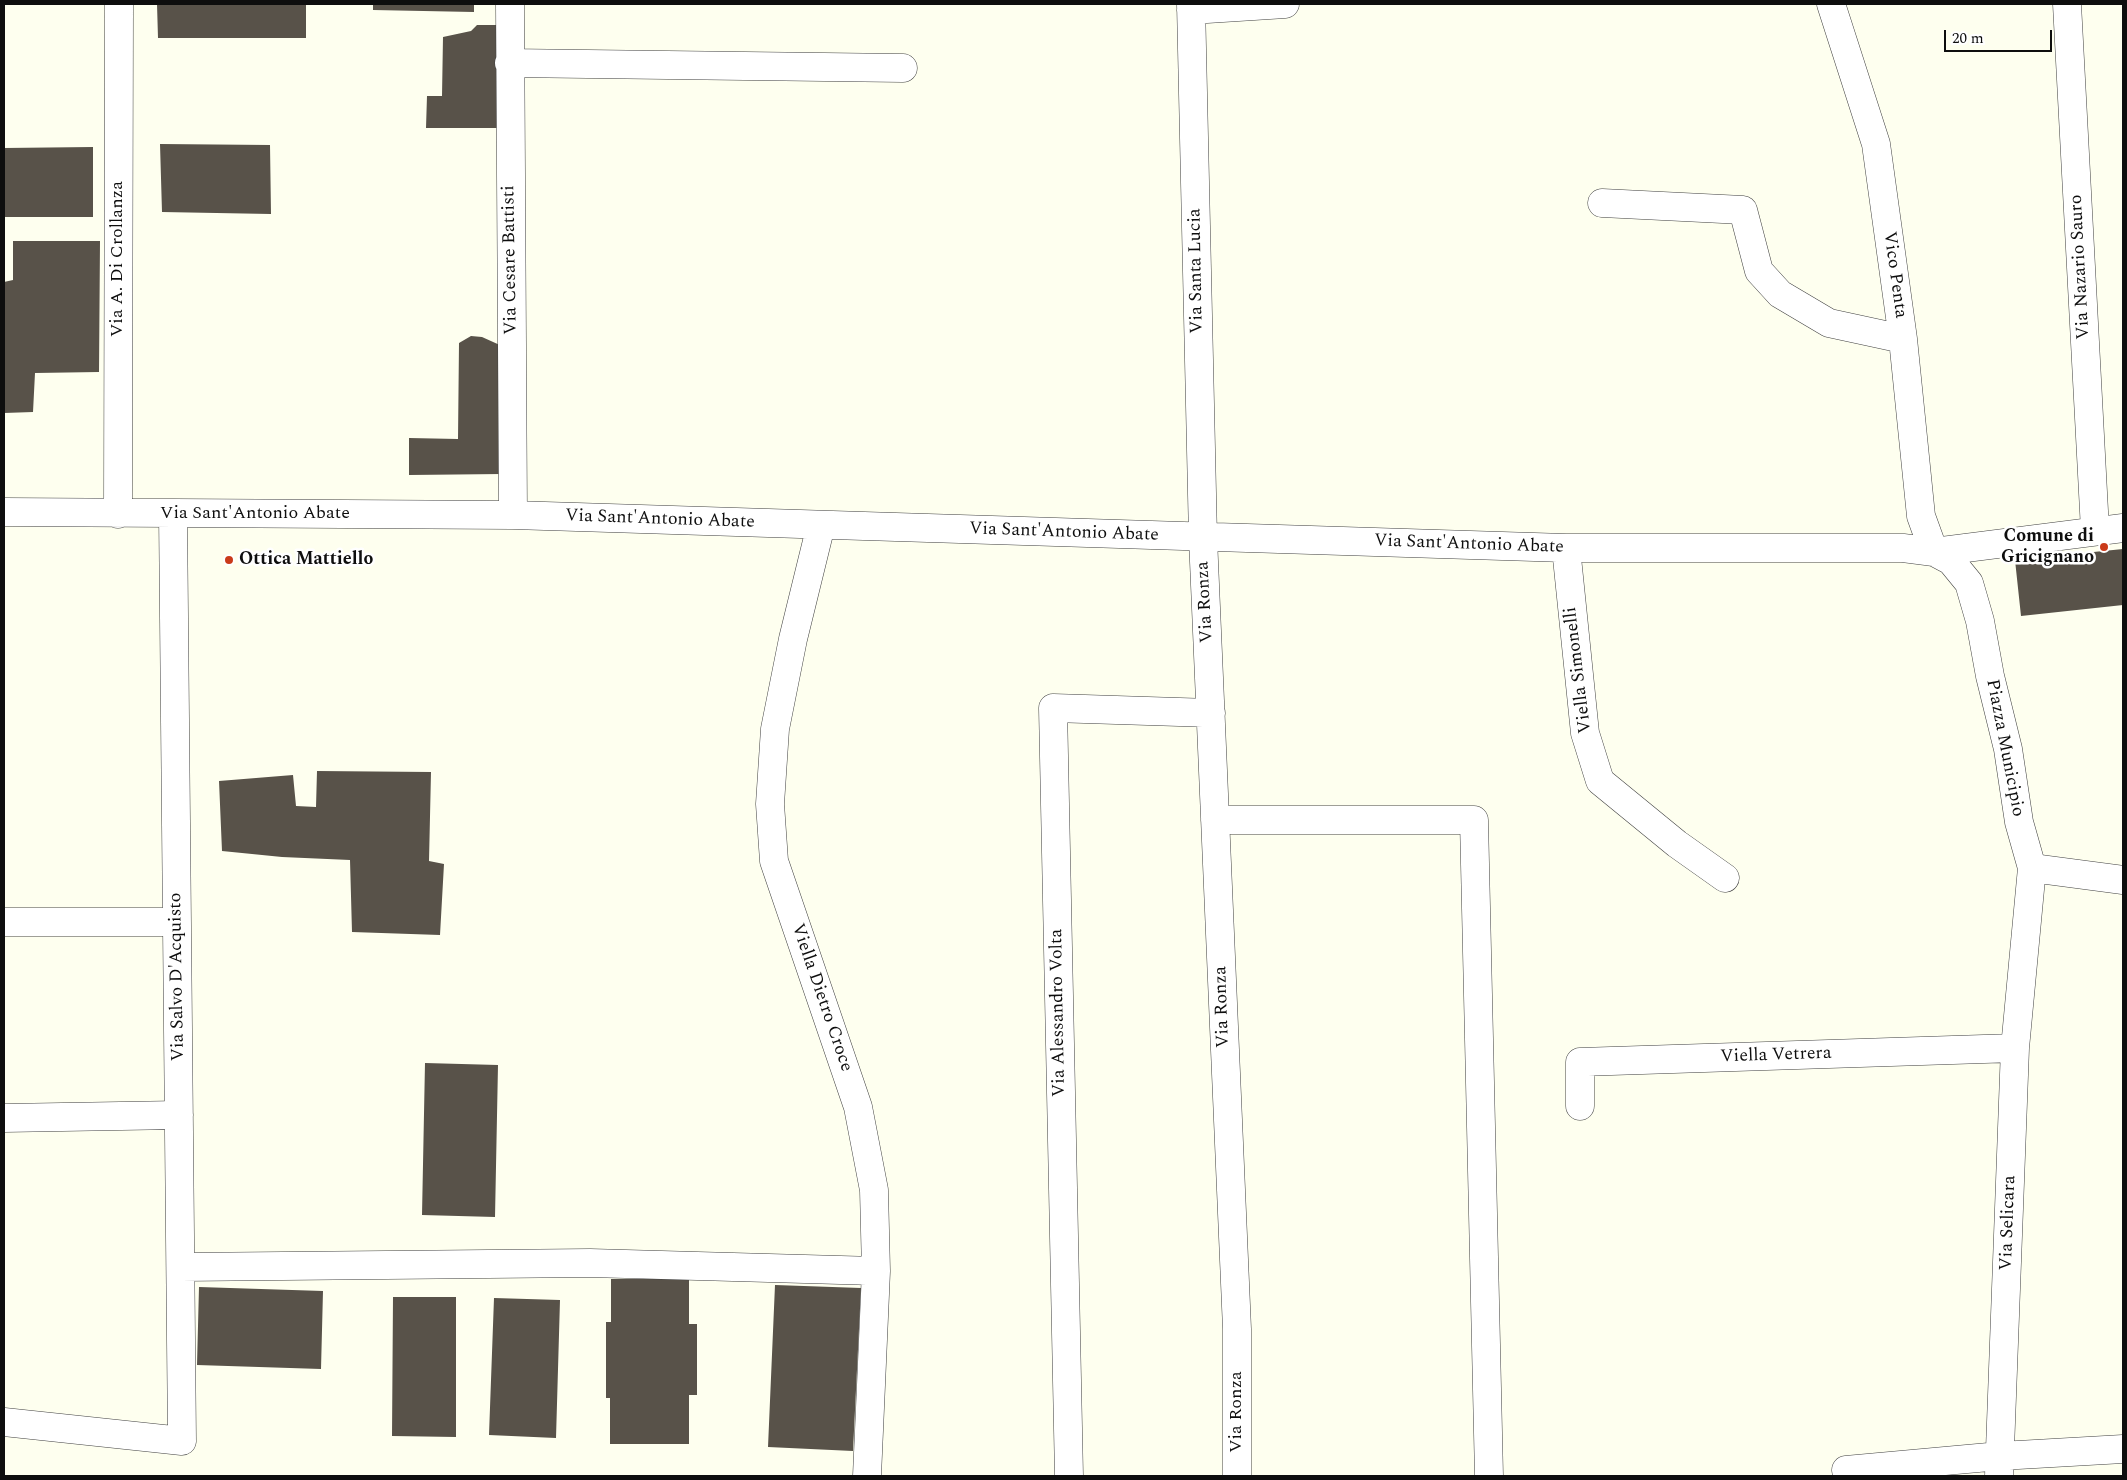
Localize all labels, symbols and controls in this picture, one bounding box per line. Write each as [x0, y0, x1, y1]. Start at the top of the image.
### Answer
scale bar [1947, 20, 2054, 52]
text: 20 m [1952, 27, 1984, 50]
street label: Via A. Di Crollanza [107, 181, 129, 337]
street label: Via Cesare Battisti [499, 185, 523, 335]
street label: Via Nazario Sauro [2066, 194, 2096, 340]
street label: Via Santa Lucia [1185, 208, 1209, 334]
street label: Vico Penta [1877, 230, 1911, 320]
street label: Via Sant'Antonio Abate [160, 503, 350, 525]
street label: Via Sant'Antonio Abate [565, 506, 755, 534]
street label: Via Sant'Antonio Abate [969, 519, 1159, 547]
place label: Comune di Gricignano [2001, 526, 2094, 568]
street label: Via Sant'Antonio Abate [1374, 531, 1564, 559]
marker: Comune di Gricignano [2098, 541, 2110, 553]
place label: Ottica Mattiello [239, 549, 373, 571]
marker: Ottica Mattiello [223, 554, 235, 566]
street label: Via Ronza [1193, 561, 1219, 643]
street label: Viella Simonelli [1561, 605, 1597, 735]
street label: Piazza Municipio [1980, 677, 2028, 819]
street label: Via Salvo D'Acquisto [166, 892, 190, 1062]
street label: Viella Dietro Croce [786, 921, 856, 1075]
street label: Via Alessandro Volta [1047, 929, 1071, 1097]
street label: Via Ronza [1211, 966, 1235, 1048]
street label: Viella Vetrera [1720, 1043, 1832, 1069]
street label: Via Selicara [1997, 1175, 2021, 1271]
street label: Via Ronza [1226, 1371, 1248, 1453]

